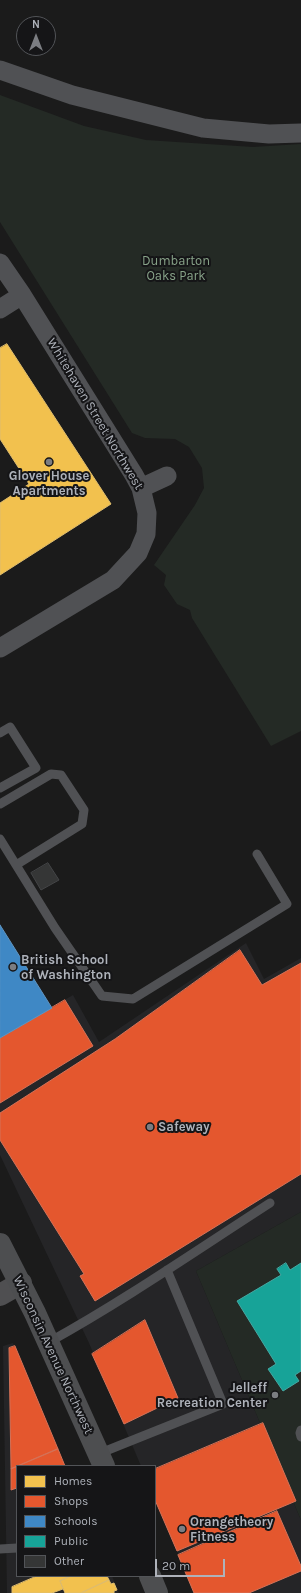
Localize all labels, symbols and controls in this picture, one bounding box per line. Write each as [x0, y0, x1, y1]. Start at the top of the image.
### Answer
north arrow [16, 16, 56, 56]
text: N [32, 18, 40, 31]
park label: Dumbarton Oaks Park [142, 253, 210, 284]
street label: Whitehaven Street Northwest [43, 335, 147, 493]
marker: Glover House Apartments [44, 457, 54, 467]
place label: Glover House Apartments [9, 468, 89, 499]
place label: British School of Washington [21, 952, 111, 983]
marker: British School of Washington [8, 962, 18, 972]
place label: Safeway [158, 1119, 210, 1135]
marker: Safeway [145, 1122, 155, 1132]
street label: Wisconsin Avenue Northwest [9, 1273, 97, 1437]
place label: Jelleff Recreation Center [157, 1380, 267, 1411]
marker: Jelleff Recreation Center [270, 1390, 280, 1400]
legend [16, 1465, 156, 1577]
text: Homes [54, 1474, 92, 1488]
text: Shops [54, 1494, 88, 1508]
text: Schools [54, 1514, 97, 1528]
place label: Orangetheory Fitness [190, 1514, 273, 1545]
marker: Orangetheory Fitness [177, 1524, 187, 1534]
text: Public [54, 1534, 88, 1548]
scale bar [157, 1551, 227, 1577]
text: Other [54, 1554, 84, 1568]
text: 20 m [162, 1559, 190, 1573]

